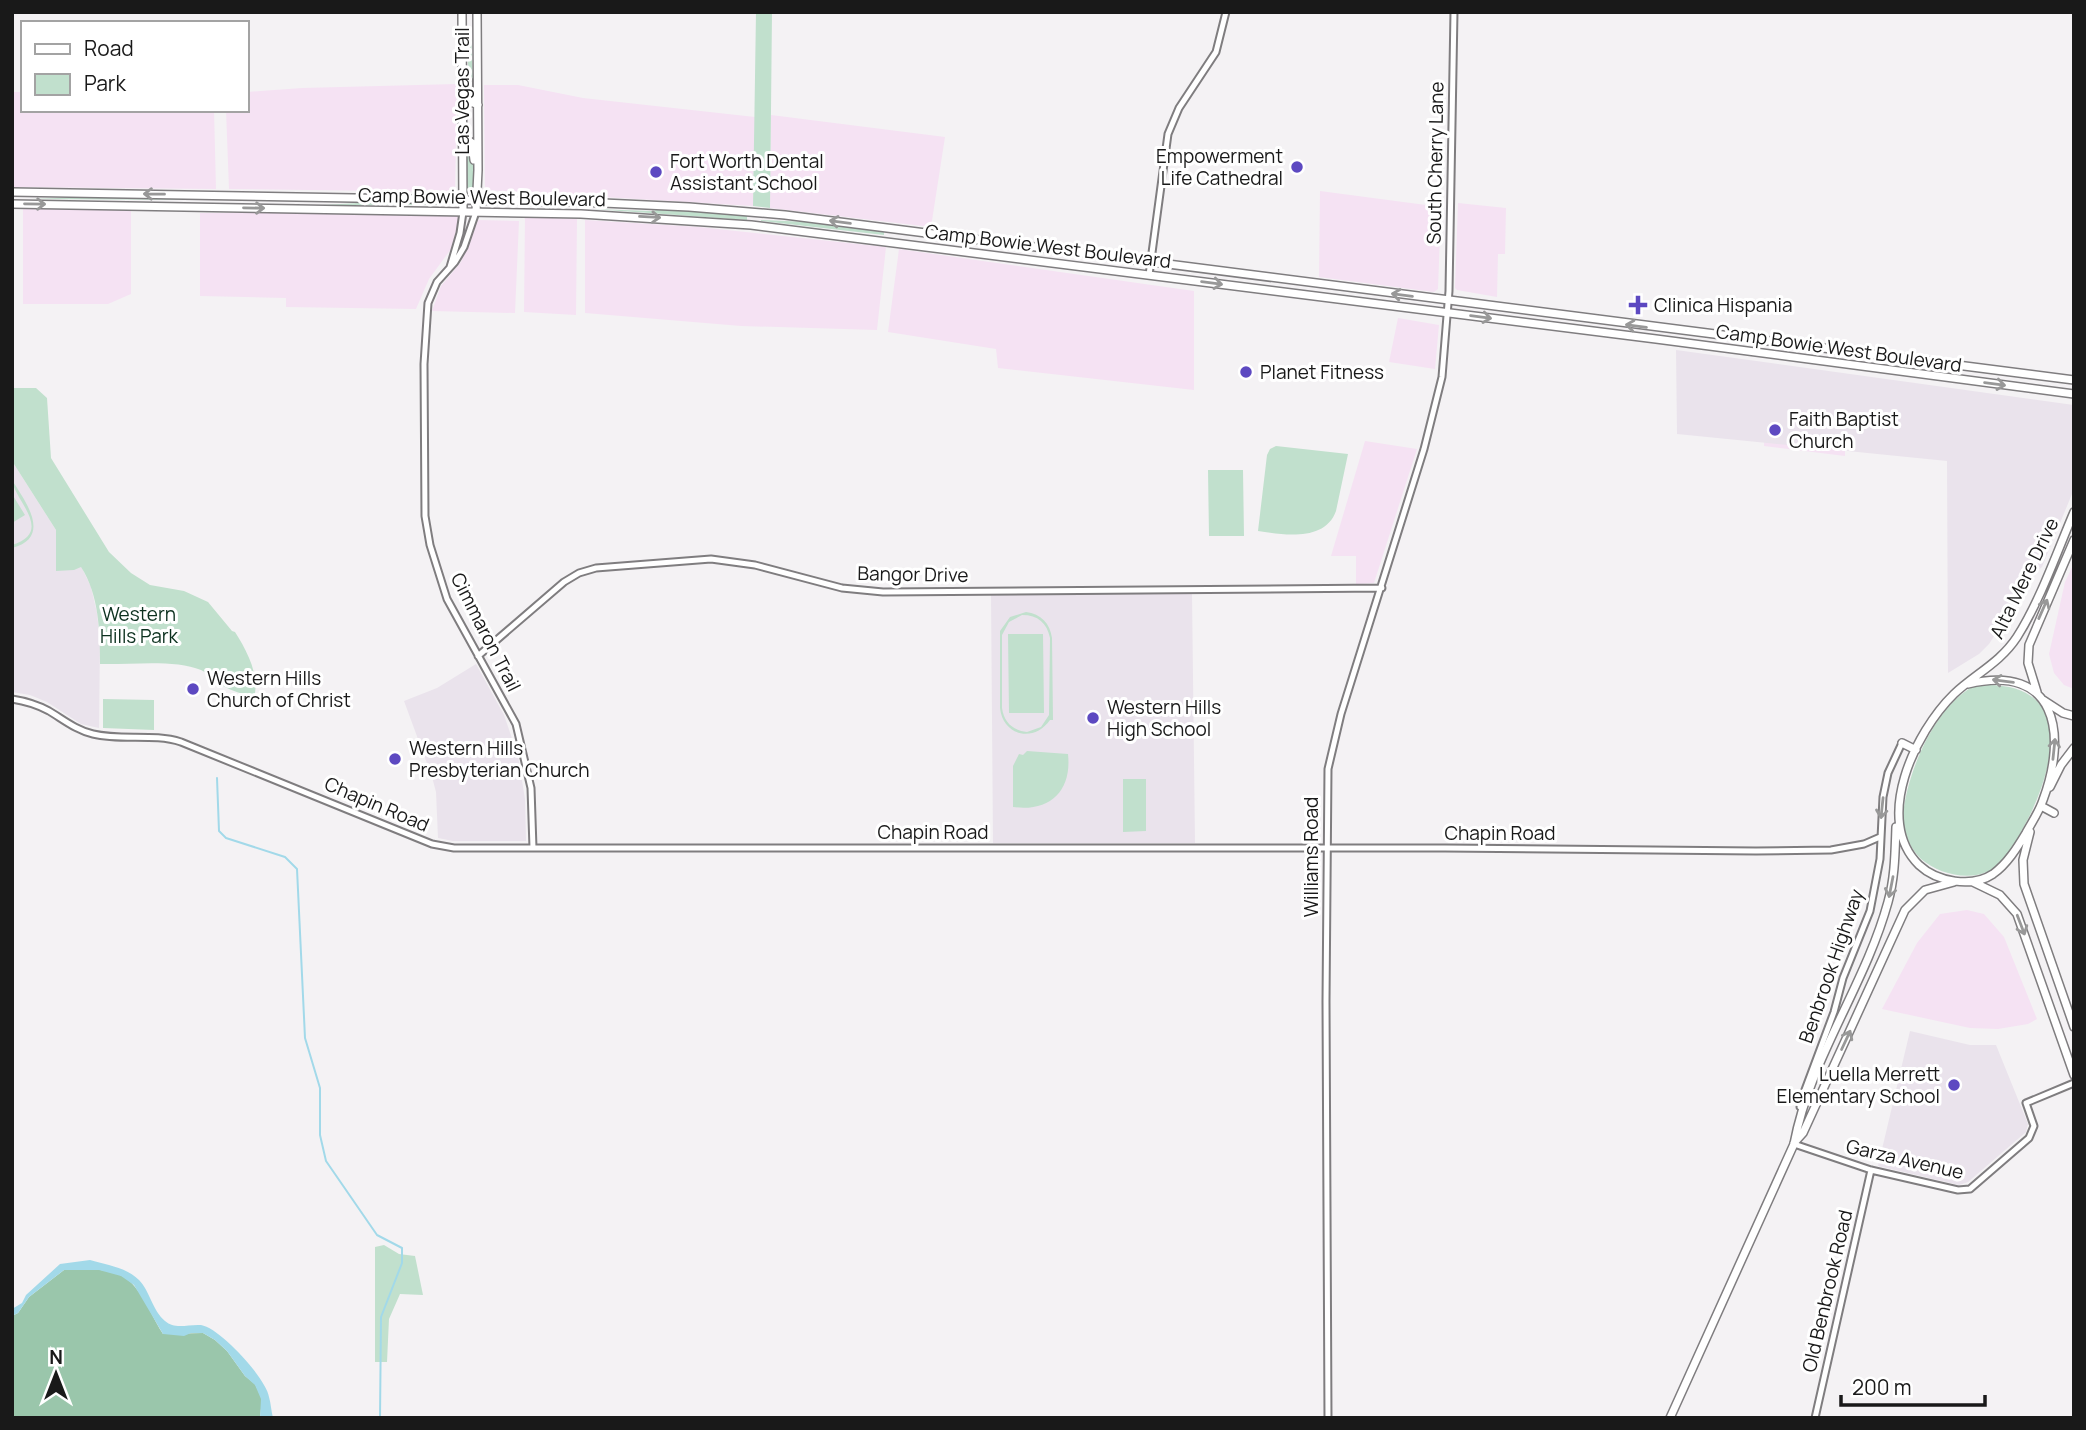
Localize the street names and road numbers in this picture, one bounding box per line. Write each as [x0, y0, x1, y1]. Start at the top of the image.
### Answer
street label: Las Vegas Trail [449, 27, 475, 155]
street label: South Cherry Lane [1421, 81, 1449, 245]
street label: Camp Bowie West Boulevard [358, 182, 606, 212]
street label: Camp Bowie West Boulevard [923, 218, 1173, 274]
street label: Camp Bowie West Boulevard [1715, 318, 1963, 378]
street label: Alta Mere Drive [1983, 513, 2065, 643]
street label: Bangor Drive [857, 560, 969, 588]
street label: Cimmaron Trail [445, 568, 527, 696]
street label: Chapin Road [321, 770, 433, 838]
street label: Williams Road [1298, 797, 1324, 917]
street label: Chapin Road [877, 819, 989, 845]
street label: Chapin Road [1444, 820, 1556, 846]
street label: Benbrook Highway [1792, 885, 1870, 1047]
street label: Garza Avenue [1844, 1133, 1966, 1185]
street label: Old Benbrook Road [1796, 1207, 1858, 1375]

